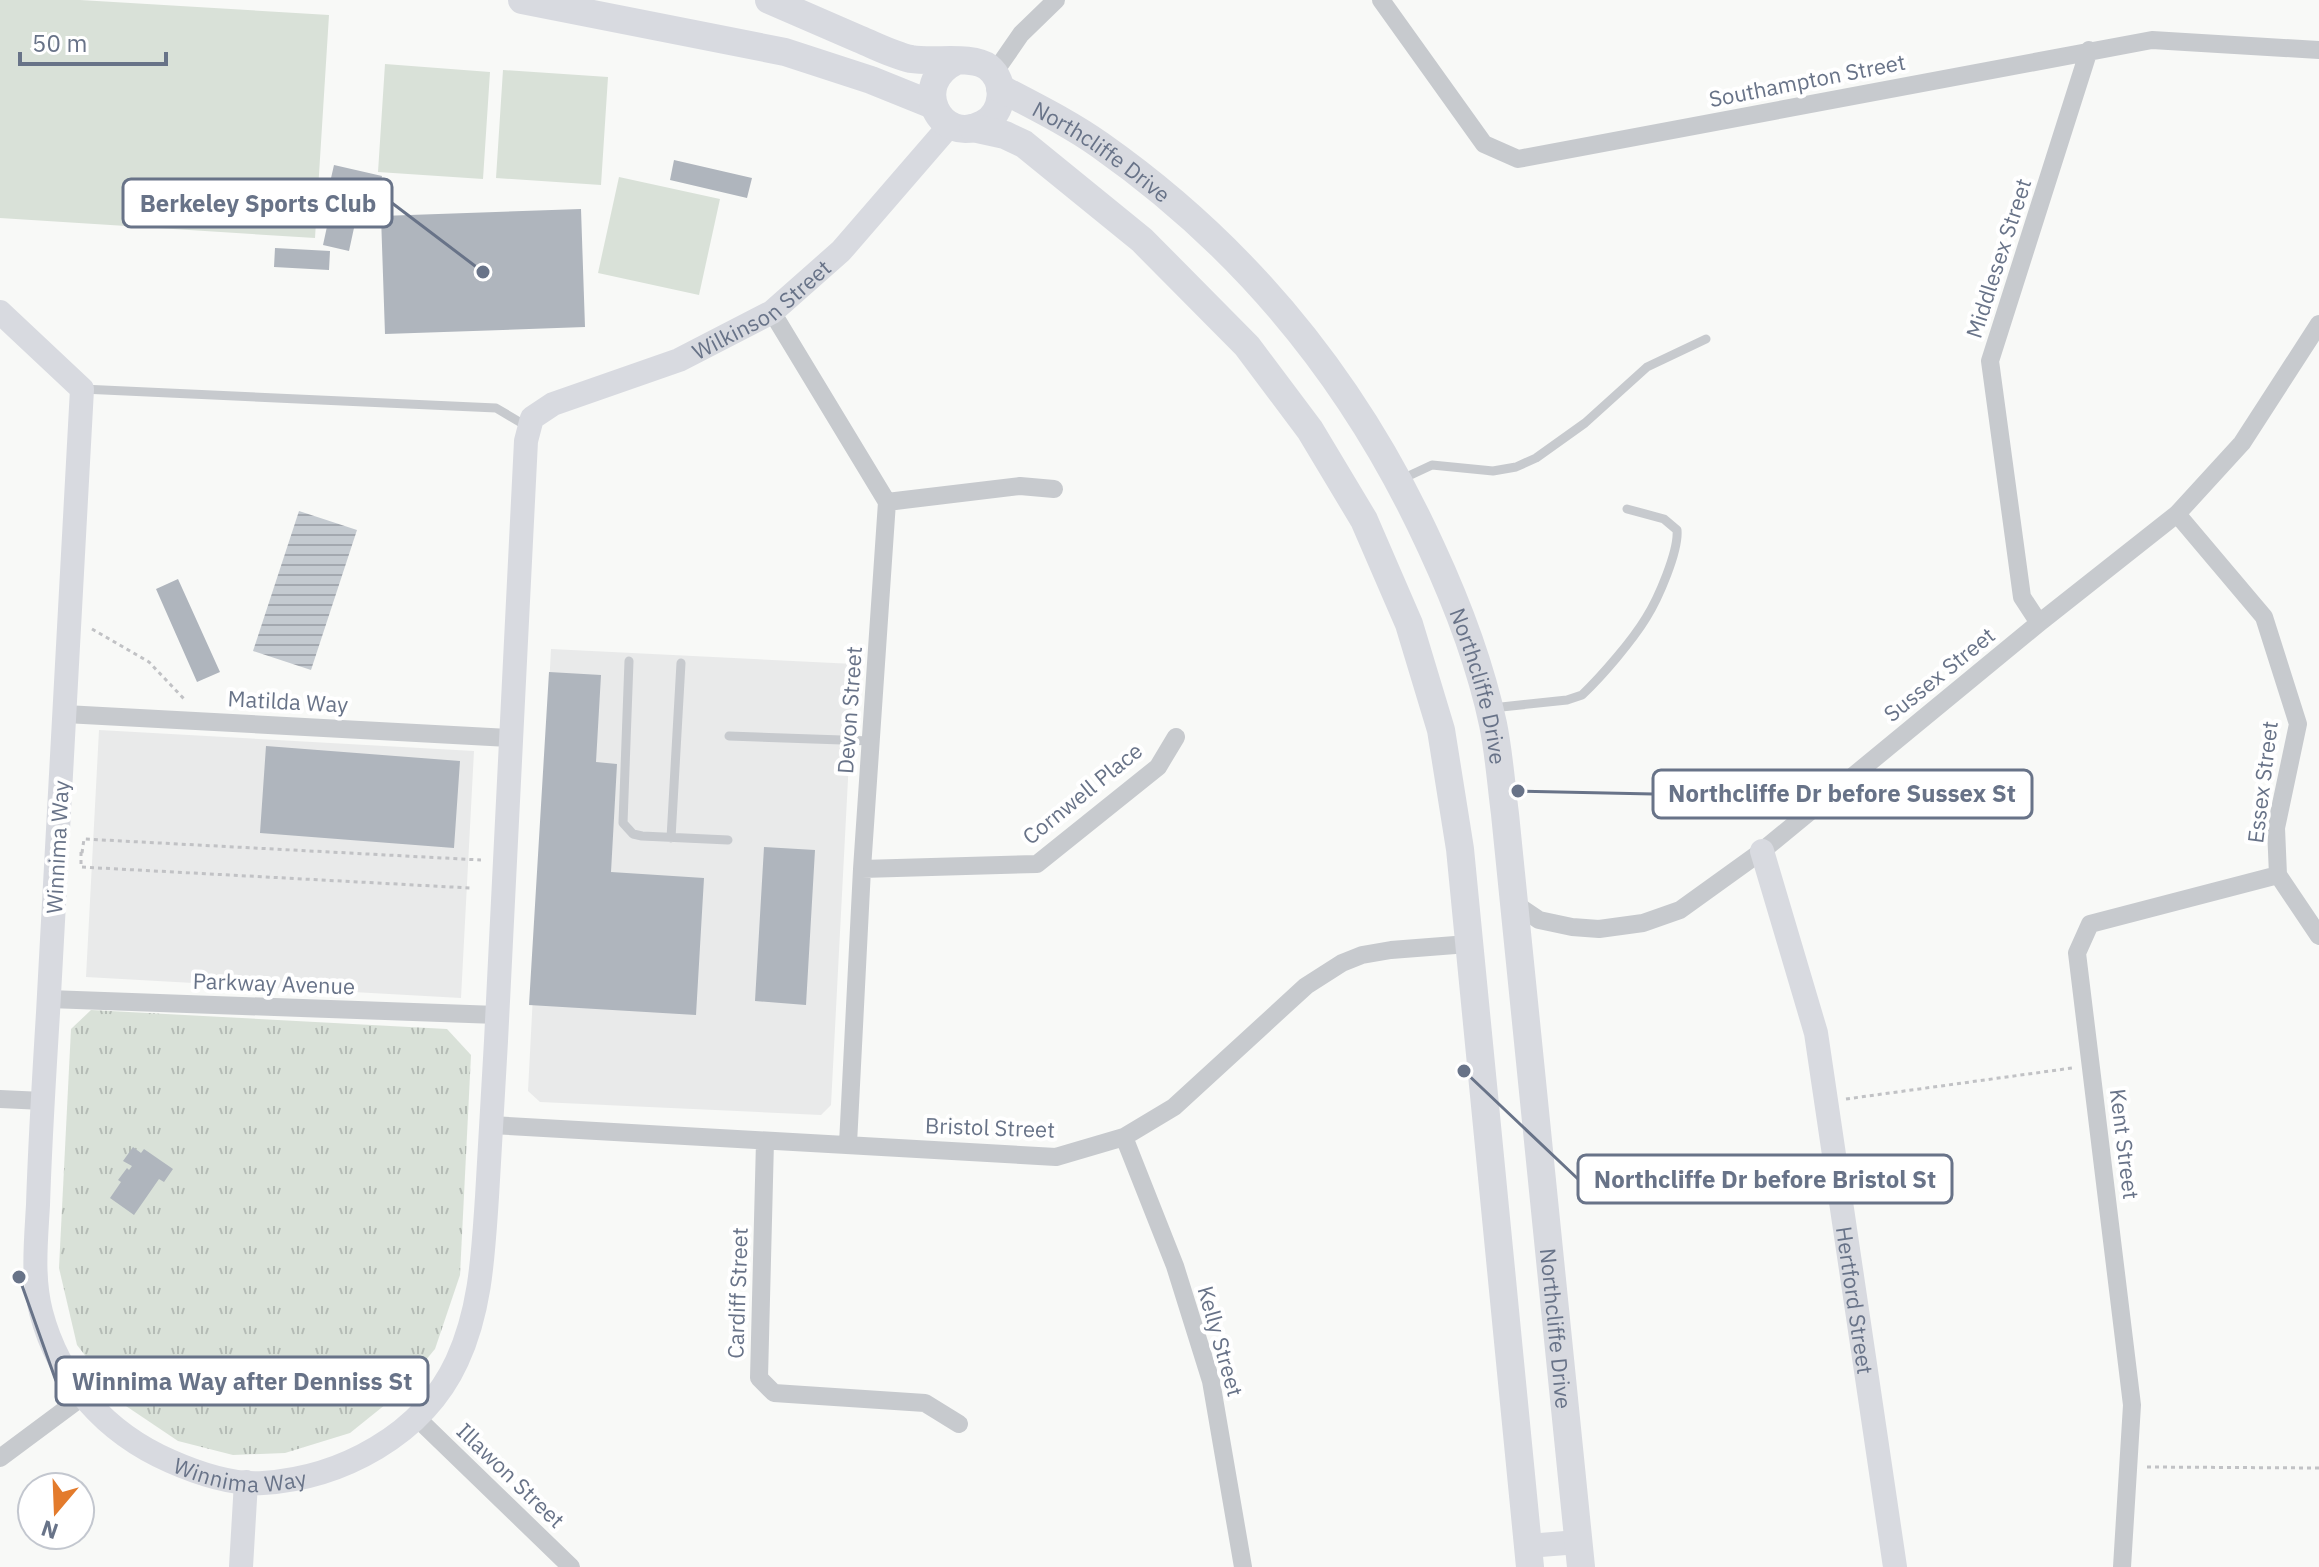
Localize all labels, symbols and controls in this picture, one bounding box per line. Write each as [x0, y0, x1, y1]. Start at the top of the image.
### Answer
scale bar [20, 16, 166, 66]
text: 50 m [32, 27, 87, 59]
street label: Southampton Street [1706, 47, 1908, 113]
street label: Northcliffe Drive [1028, 93, 1177, 208]
street label: Middlesex Street [1959, 174, 2037, 342]
callout: Berkeley Sports Club [123, 179, 392, 227]
text: Berkeley Sports Club [140, 187, 376, 219]
street label: Wilkinson Street [687, 253, 837, 366]
street label: Northcliffe Drive [1444, 603, 1514, 766]
street label: Sussex Street [1877, 620, 2001, 728]
street label: Devon Street [830, 645, 868, 775]
street label: Matilda Way [227, 683, 349, 719]
street label: Essex Street [2240, 719, 2284, 845]
street label: Cornwell Place [1016, 736, 1148, 850]
callout: Northcliffe Dr before Sussex St [1653, 770, 2032, 818]
text: Northcliffe Dr before Sussex St [1668, 777, 2016, 809]
street label: Winnima Way [39, 779, 75, 915]
street label: Parkway Avenue [192, 966, 356, 1000]
street label: Kent Street [2104, 1087, 2146, 1201]
street label: Bristol Street [925, 1110, 1055, 1144]
callout: Northcliffe Dr before Bristol St [1578, 1155, 1952, 1203]
text: Northcliffe Dr before Bristol St [1594, 1163, 1936, 1195]
street label: Hertford Street [1830, 1224, 1881, 1376]
street label: Cardiff Street [720, 1227, 754, 1359]
street label: Northcliffe Drive [1534, 1247, 1579, 1410]
street label: Kelly Street [1191, 1282, 1251, 1400]
callout: Winnima Way after Denniss St [56, 1357, 428, 1405]
text: Winnima Way after Denniss St [72, 1365, 412, 1397]
street label: Illawon Street [451, 1416, 571, 1534]
street label: Winnima Way [170, 1450, 309, 1498]
north arrow [16, 1471, 96, 1551]
text: N [37, 1514, 62, 1547]

